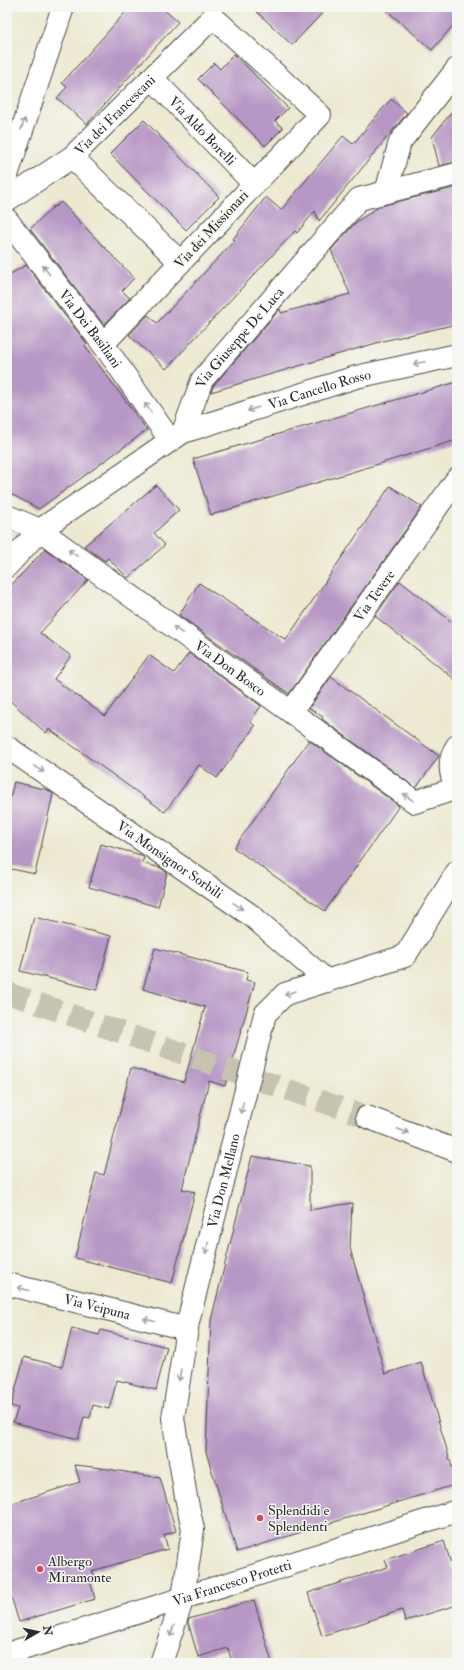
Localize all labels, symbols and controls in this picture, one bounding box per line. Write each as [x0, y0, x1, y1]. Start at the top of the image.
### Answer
street label: Via dei Francescani [71, 71, 159, 159]
street label: Via Aldo Borelli [165, 93, 240, 169]
one-way arrow [20, 119, 28, 131]
street label: Via dei Missionari [171, 186, 252, 272]
one-way arrow [42, 265, 50, 276]
street label: Via Giuseppe De Luca [192, 284, 288, 390]
street label: Via Dei Basiliani [55, 286, 125, 372]
one-way arrow [413, 360, 426, 368]
street label: Via Cancello Rosso [266, 366, 373, 413]
one-way arrow [144, 403, 152, 414]
one-way arrow [248, 406, 260, 414]
one-way arrow [67, 549, 78, 557]
street label: Via Tevere [350, 567, 399, 625]
one-way arrow [173, 626, 184, 634]
street label: Via Don Bosco [191, 637, 269, 700]
one-way arrow [33, 765, 44, 773]
one-way arrow [402, 793, 413, 801]
street label: Via Monsignor Sorbili [114, 817, 226, 902]
one-way arrow [233, 902, 244, 910]
one-way arrow [285, 990, 297, 998]
one-way arrow [237, 1101, 245, 1114]
one-way arrow [397, 1127, 409, 1135]
street label: Via Don Mellano [204, 1132, 244, 1230]
one-way arrow [203, 1241, 210, 1254]
one-way arrow [17, 1284, 30, 1292]
street label: Via Veipuna [62, 1291, 132, 1324]
one-way arrow [143, 1316, 156, 1323]
one-way arrow [176, 1368, 184, 1381]
place label: Splendidi e Splendenti [268, 1502, 329, 1536]
marker: Splendidi e Splendenti [255, 1513, 265, 1523]
place label: Albergo Miramonte [47, 1553, 111, 1586]
street label: Via Francesco Protetti [171, 1556, 294, 1610]
marker: Albergo Miramonte [35, 1564, 45, 1574]
north arrow [18, 1612, 58, 1652]
text: N [40, 1624, 55, 1638]
one-way arrow [168, 1624, 175, 1637]

